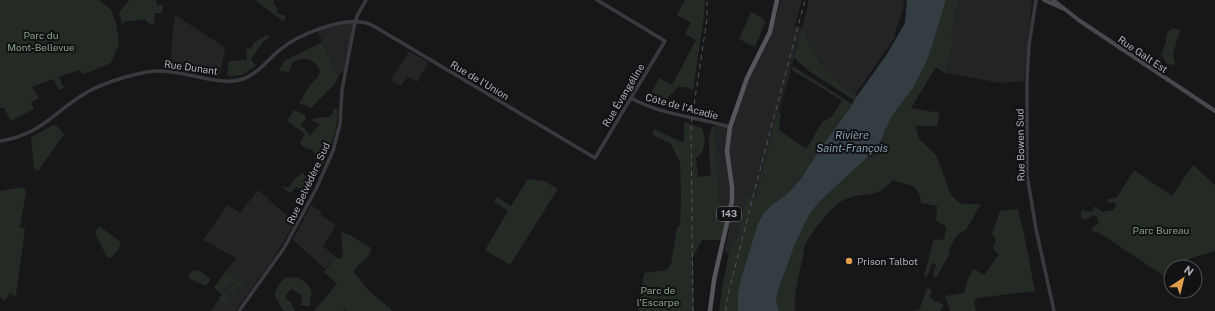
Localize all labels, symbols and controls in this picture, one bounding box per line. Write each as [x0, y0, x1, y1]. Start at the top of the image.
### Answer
park label: Parc du Mont-Bellevue [7, 29, 75, 53]
street label: Rue Galt Est [1116, 33, 1170, 75]
street label: Rue Dunant [163, 57, 219, 77]
street label: Rue de l'Union [449, 58, 512, 102]
street label: Rue Évangéline [599, 61, 647, 129]
street label: Côte de l'Acadie [644, 90, 720, 122]
street label: Rue Bowen Sud [1013, 108, 1027, 182]
water label: Rivière Saint-François [816, 129, 888, 155]
street label: Rue Belvédère Sud [284, 140, 332, 226]
road number: 143 [717, 207, 741, 221]
park label: Parc Bureau [1133, 224, 1190, 236]
place label: Prison Talbot [857, 255, 918, 267]
marker: Prison Talbot [844, 256, 854, 266]
north arrow [1163, 259, 1203, 299]
text: N [1182, 263, 1196, 278]
park label: Parc de l'Escarpe [637, 284, 680, 308]

